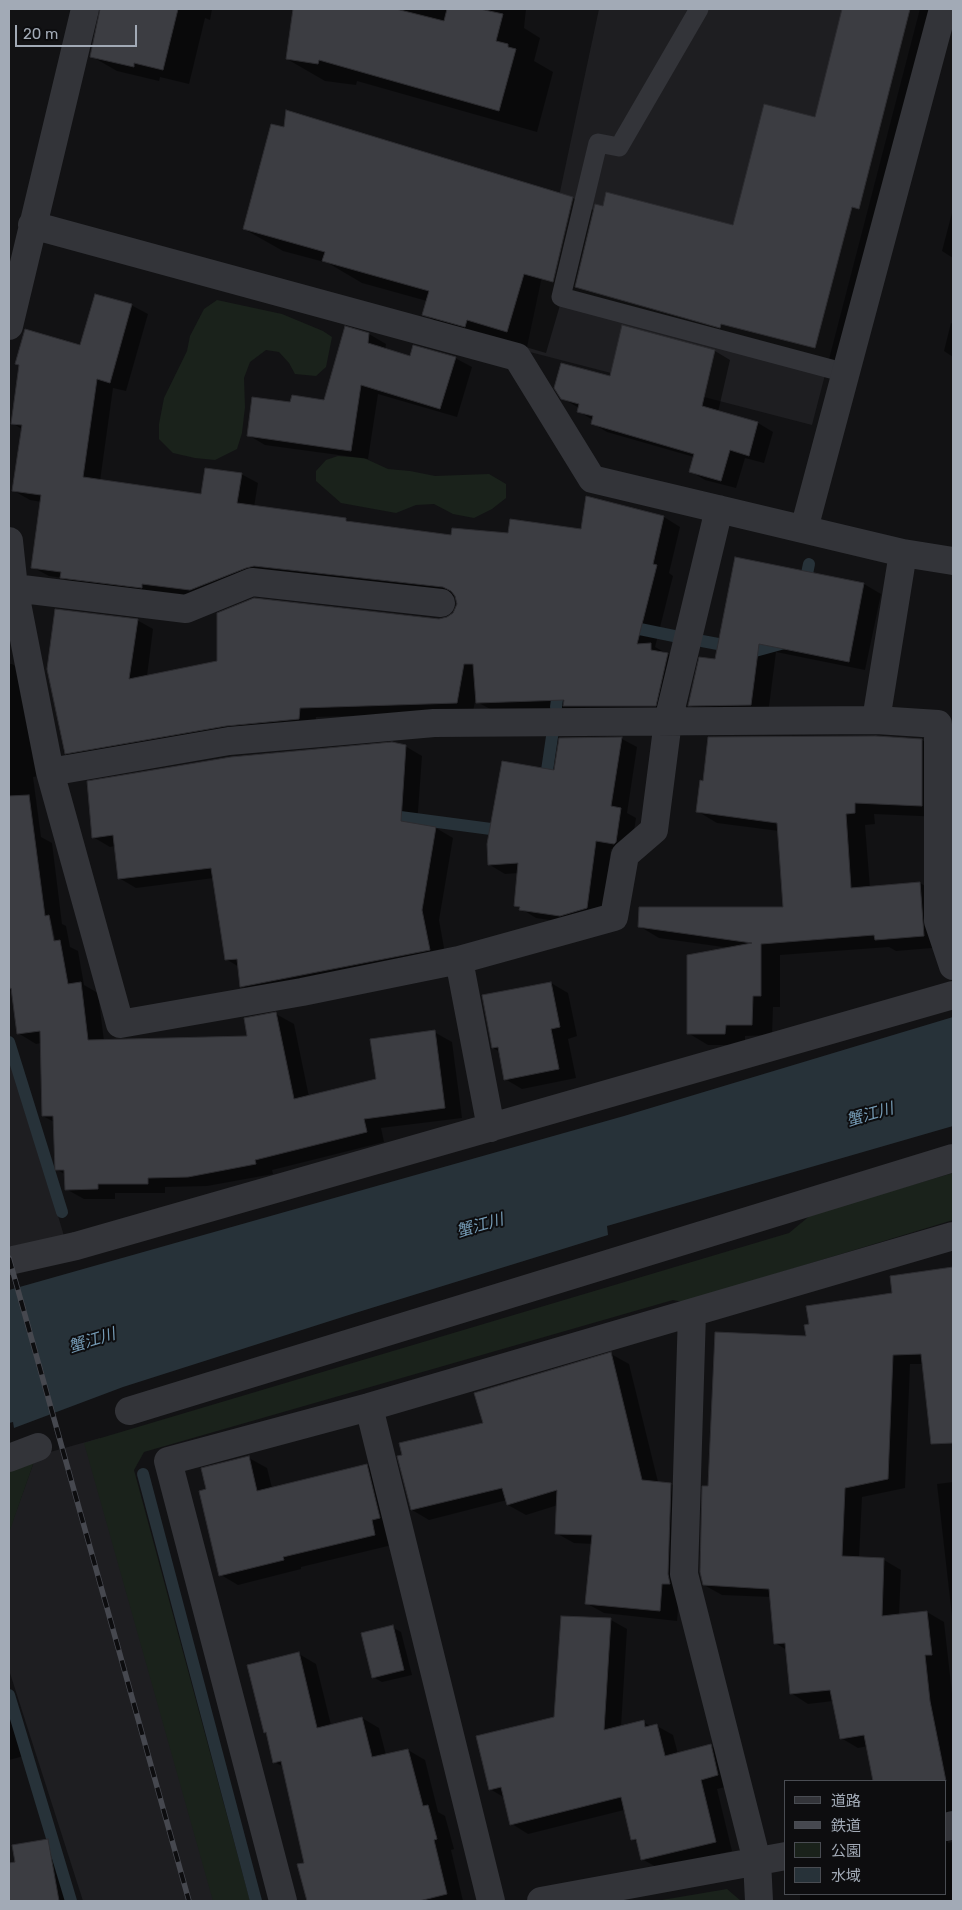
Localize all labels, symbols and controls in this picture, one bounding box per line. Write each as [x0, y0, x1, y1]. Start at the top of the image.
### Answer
scale bar [18, 15, 140, 47]
text: 20 m [23, 25, 58, 43]
water label: 蟹江川 [844, 1099, 896, 1131]
water label: 蟹江川 [454, 1210, 506, 1242]
water label: 蟹江川 [66, 1325, 118, 1357]
legend [784, 1780, 947, 1895]
text: 道路 [831, 1792, 861, 1810]
text: 鉄道 [831, 1817, 861, 1835]
text: 公園 [831, 1842, 861, 1860]
text: 水域 [831, 1867, 861, 1885]

